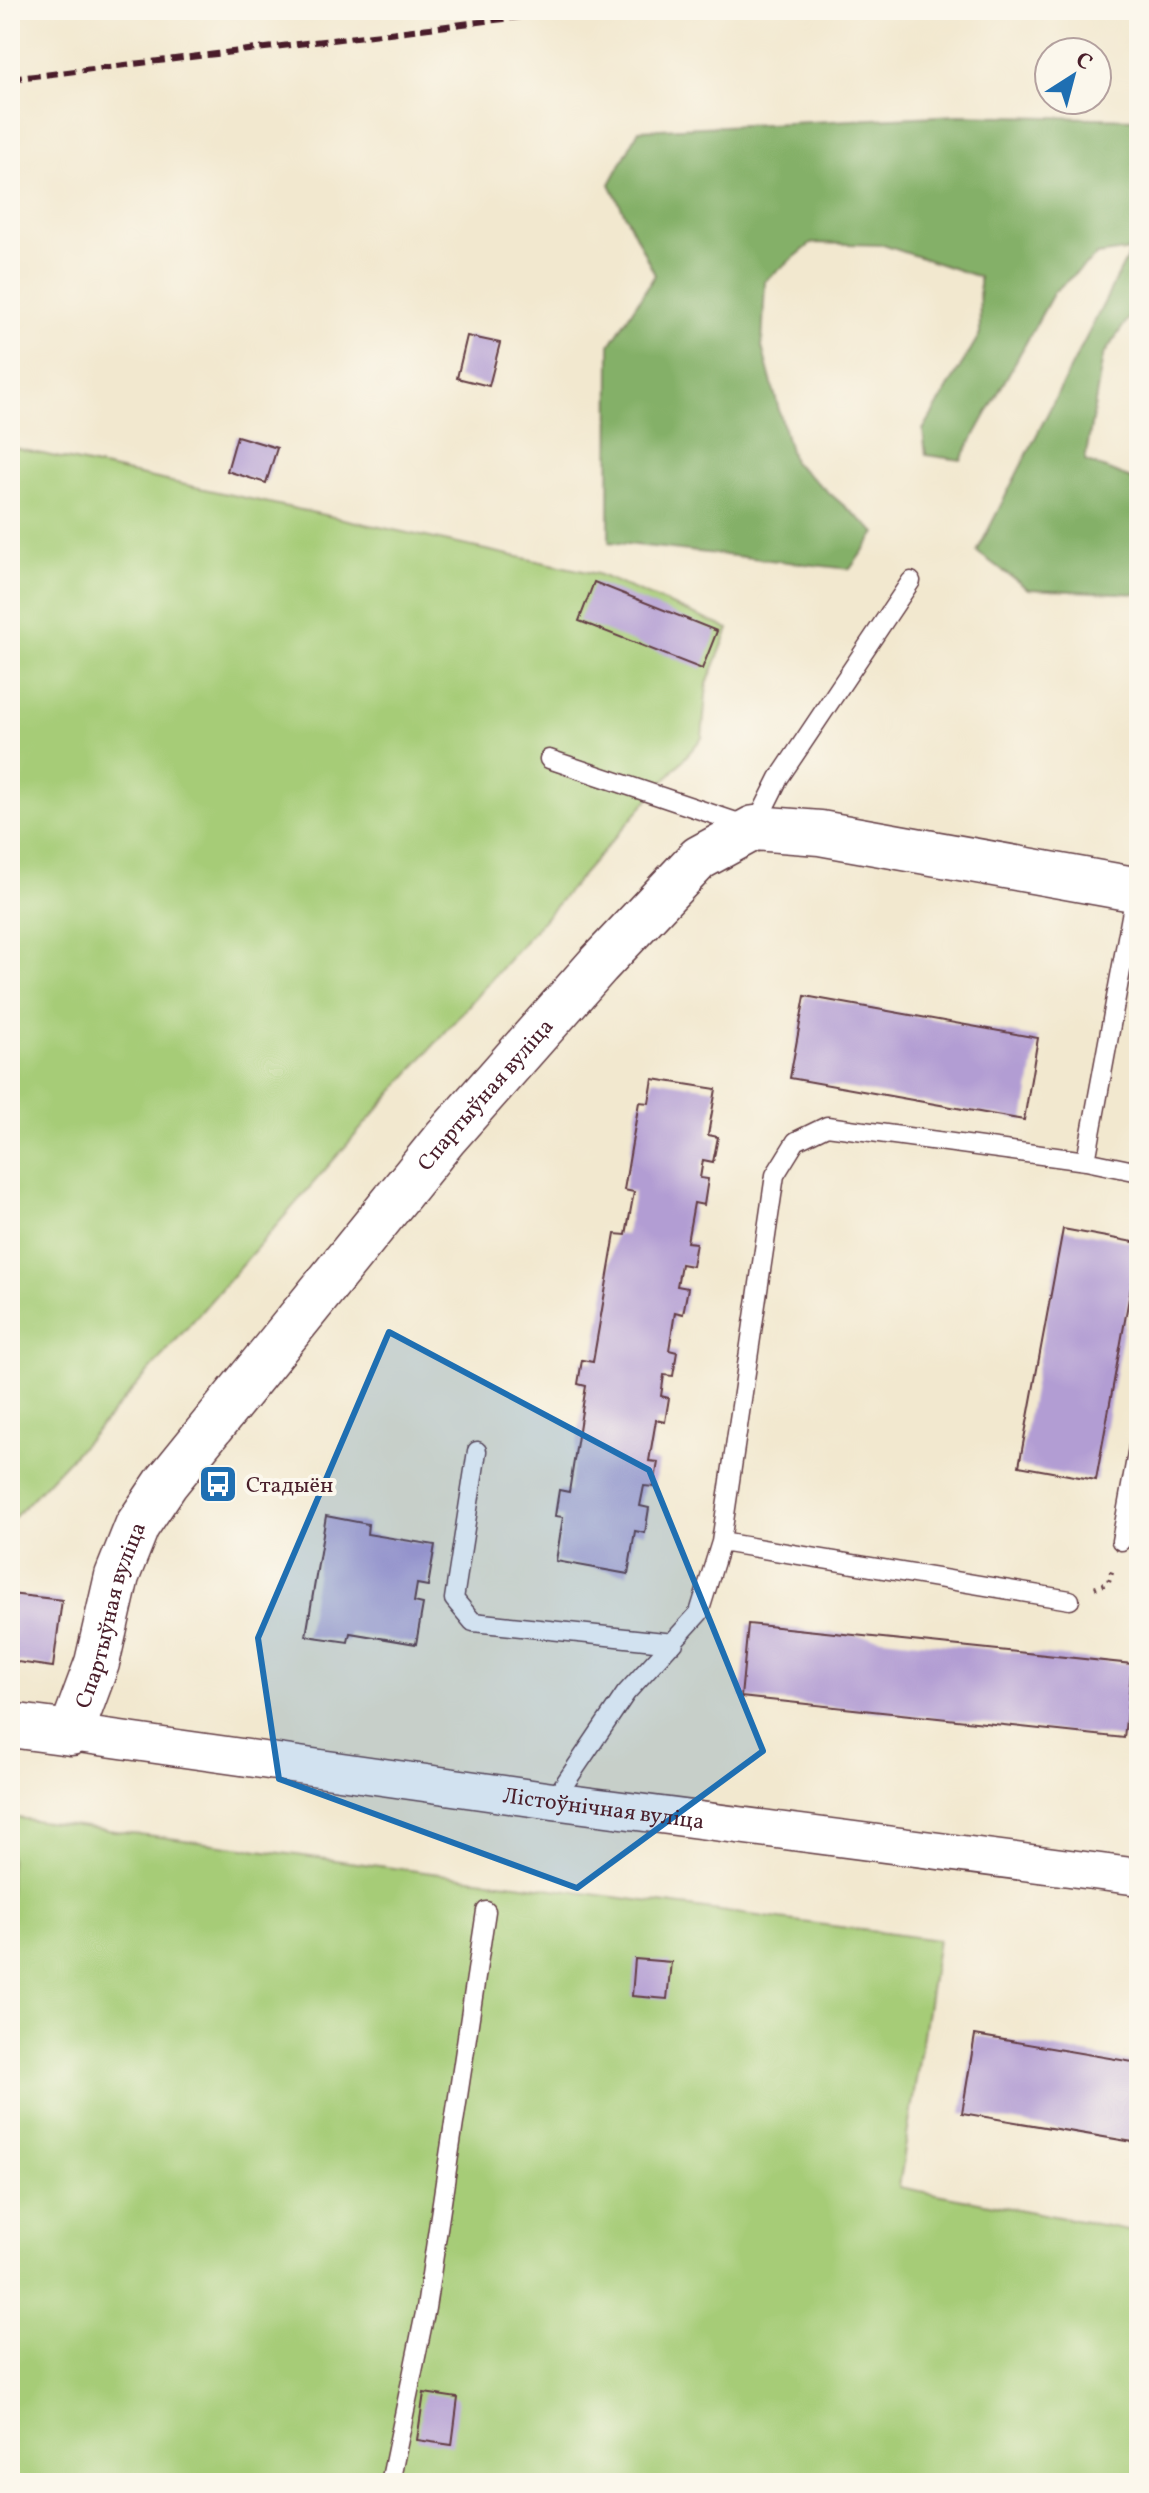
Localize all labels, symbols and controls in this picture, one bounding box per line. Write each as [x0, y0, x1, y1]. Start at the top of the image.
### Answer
north arrow [1033, 36, 1113, 116]
text: С [1068, 45, 1098, 79]
street label: Спартыўная вуліца [411, 1013, 562, 1178]
bus stop icon: Стадыён [197, 1463, 239, 1505]
place label: Стадыён [246, 1471, 333, 1502]
street label: Спартыўная вуліца [69, 1518, 155, 1713]
street label: Лістоўнічная вуліца [501, 1781, 706, 1838]

